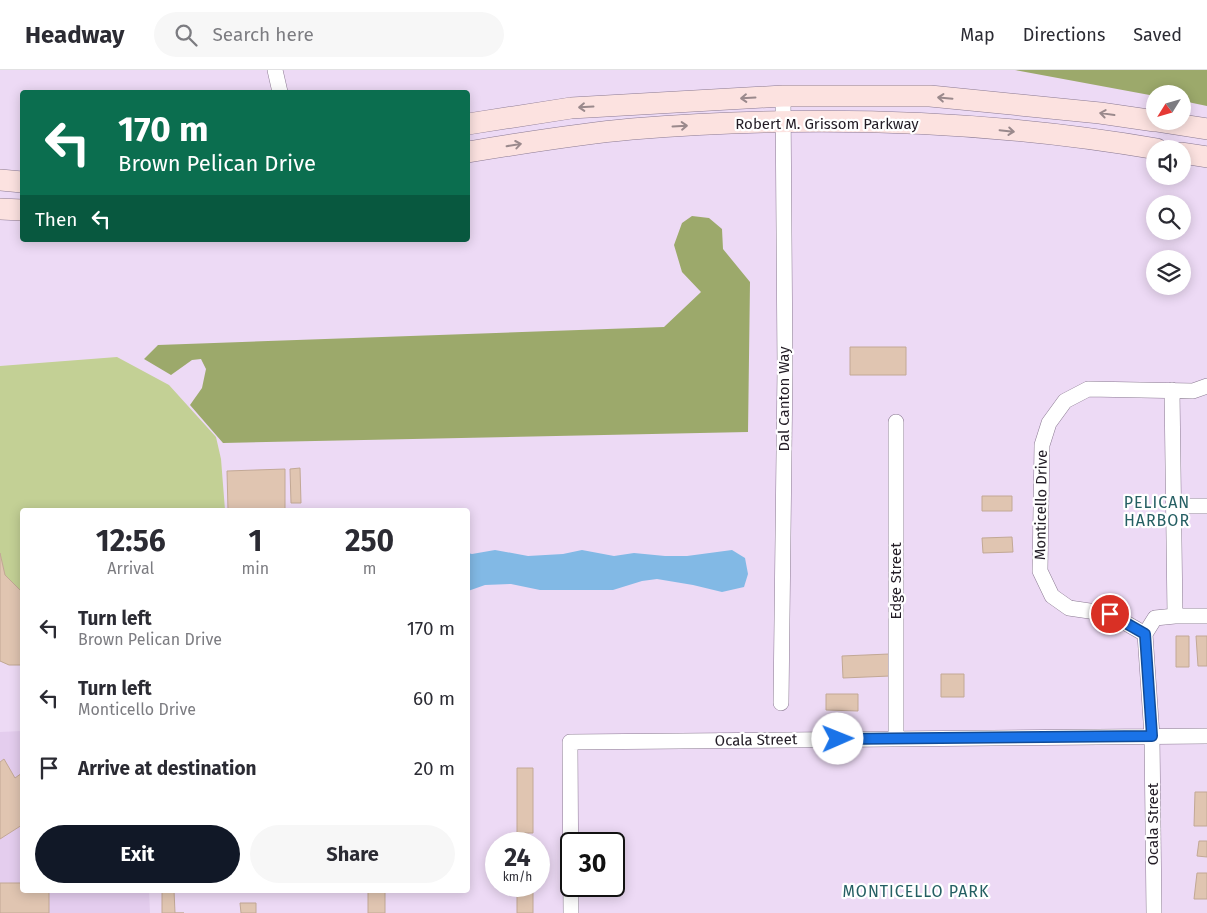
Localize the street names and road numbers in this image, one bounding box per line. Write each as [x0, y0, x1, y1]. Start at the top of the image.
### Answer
street label: Robert M. Grissom Parkway [735, 115, 919, 133]
street label: Dal Canton Way [775, 346, 793, 452]
street label: Monticello Drive [1031, 450, 1051, 560]
street label: Edge Street [887, 542, 905, 620]
street label: Ocala Street [715, 730, 798, 750]
street label: Ocala Street [1144, 782, 1162, 865]

